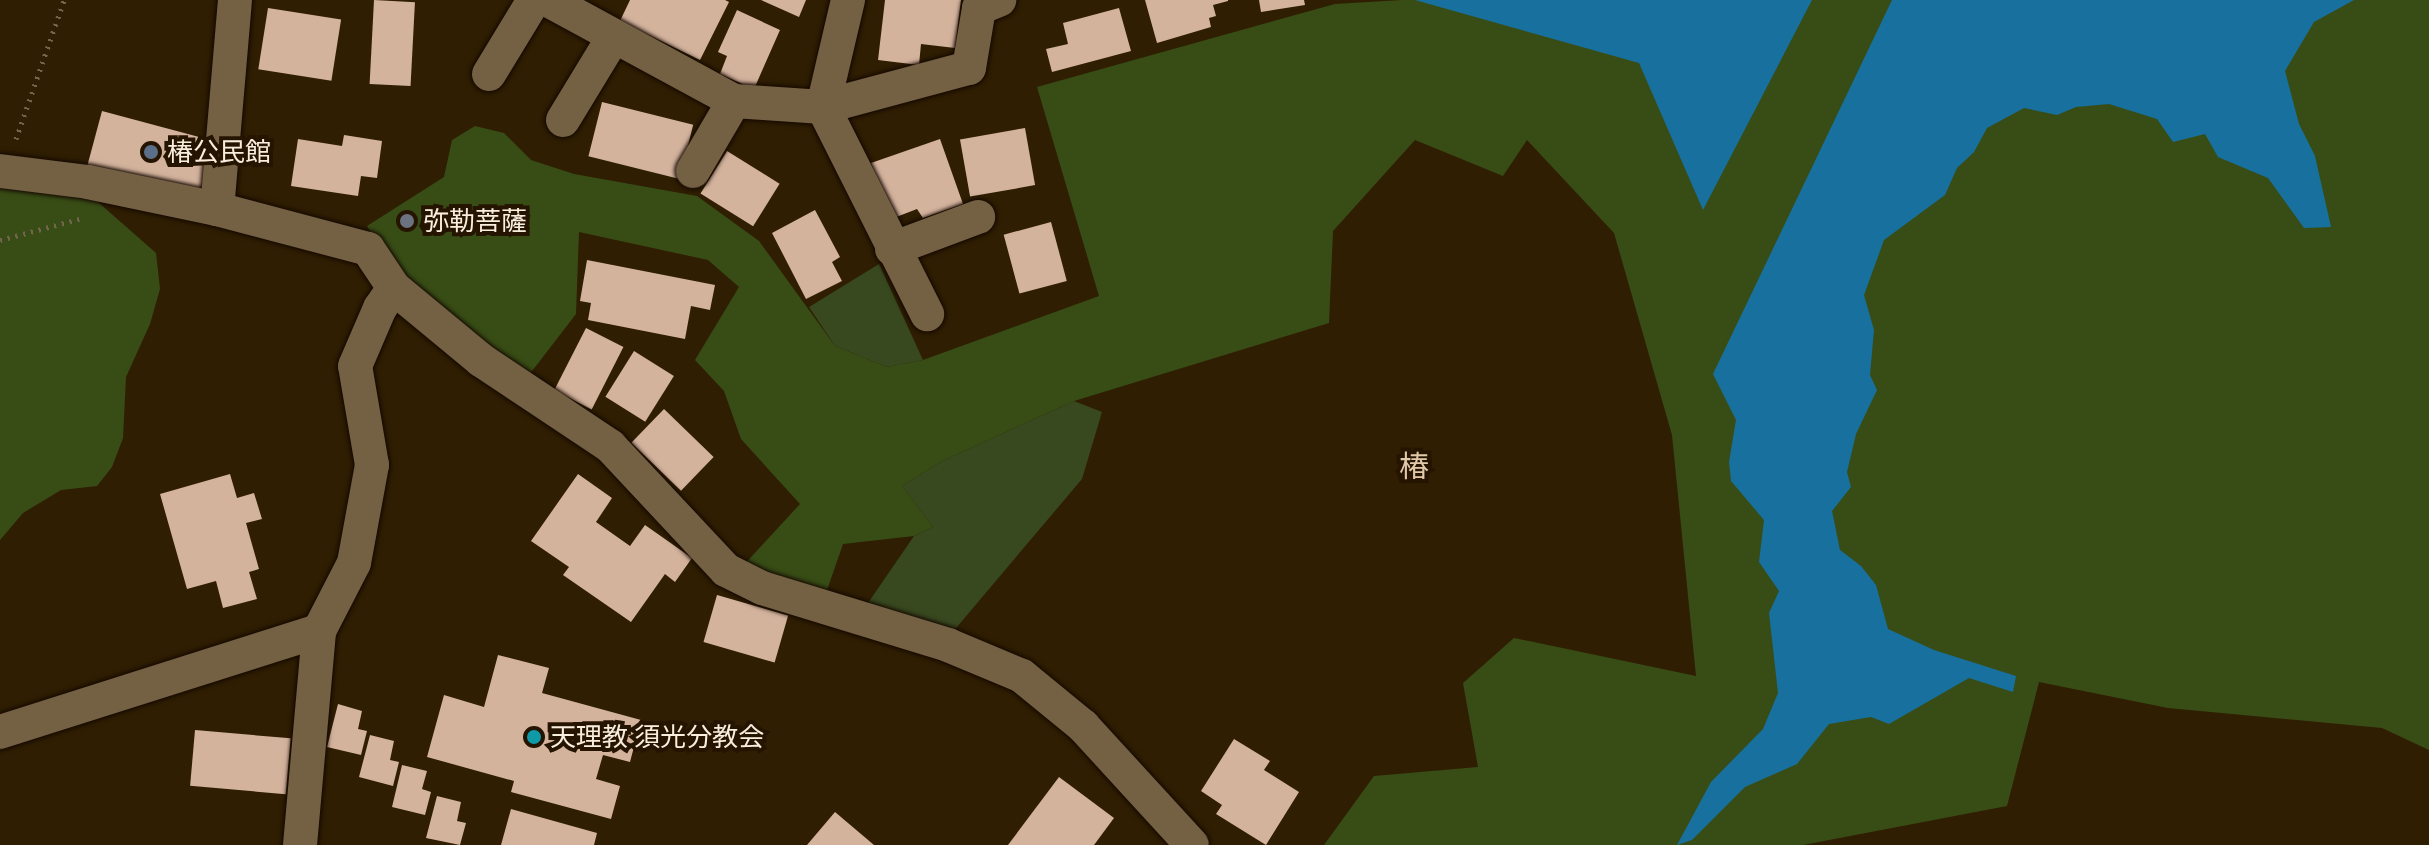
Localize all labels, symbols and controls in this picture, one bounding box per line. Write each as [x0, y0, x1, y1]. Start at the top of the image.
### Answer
place label: 椿公民館 [167, 136, 271, 168]
marker: 椿公民館 [142, 143, 160, 161]
place label: 弥勒菩薩 [423, 205, 527, 237]
marker: 弥勒菩薩 [398, 212, 416, 230]
district label: 椿 [1399, 448, 1429, 484]
place label: 天理教 須光分教会 [550, 721, 764, 753]
marker: 天理教 須光分教会 [525, 728, 543, 746]

